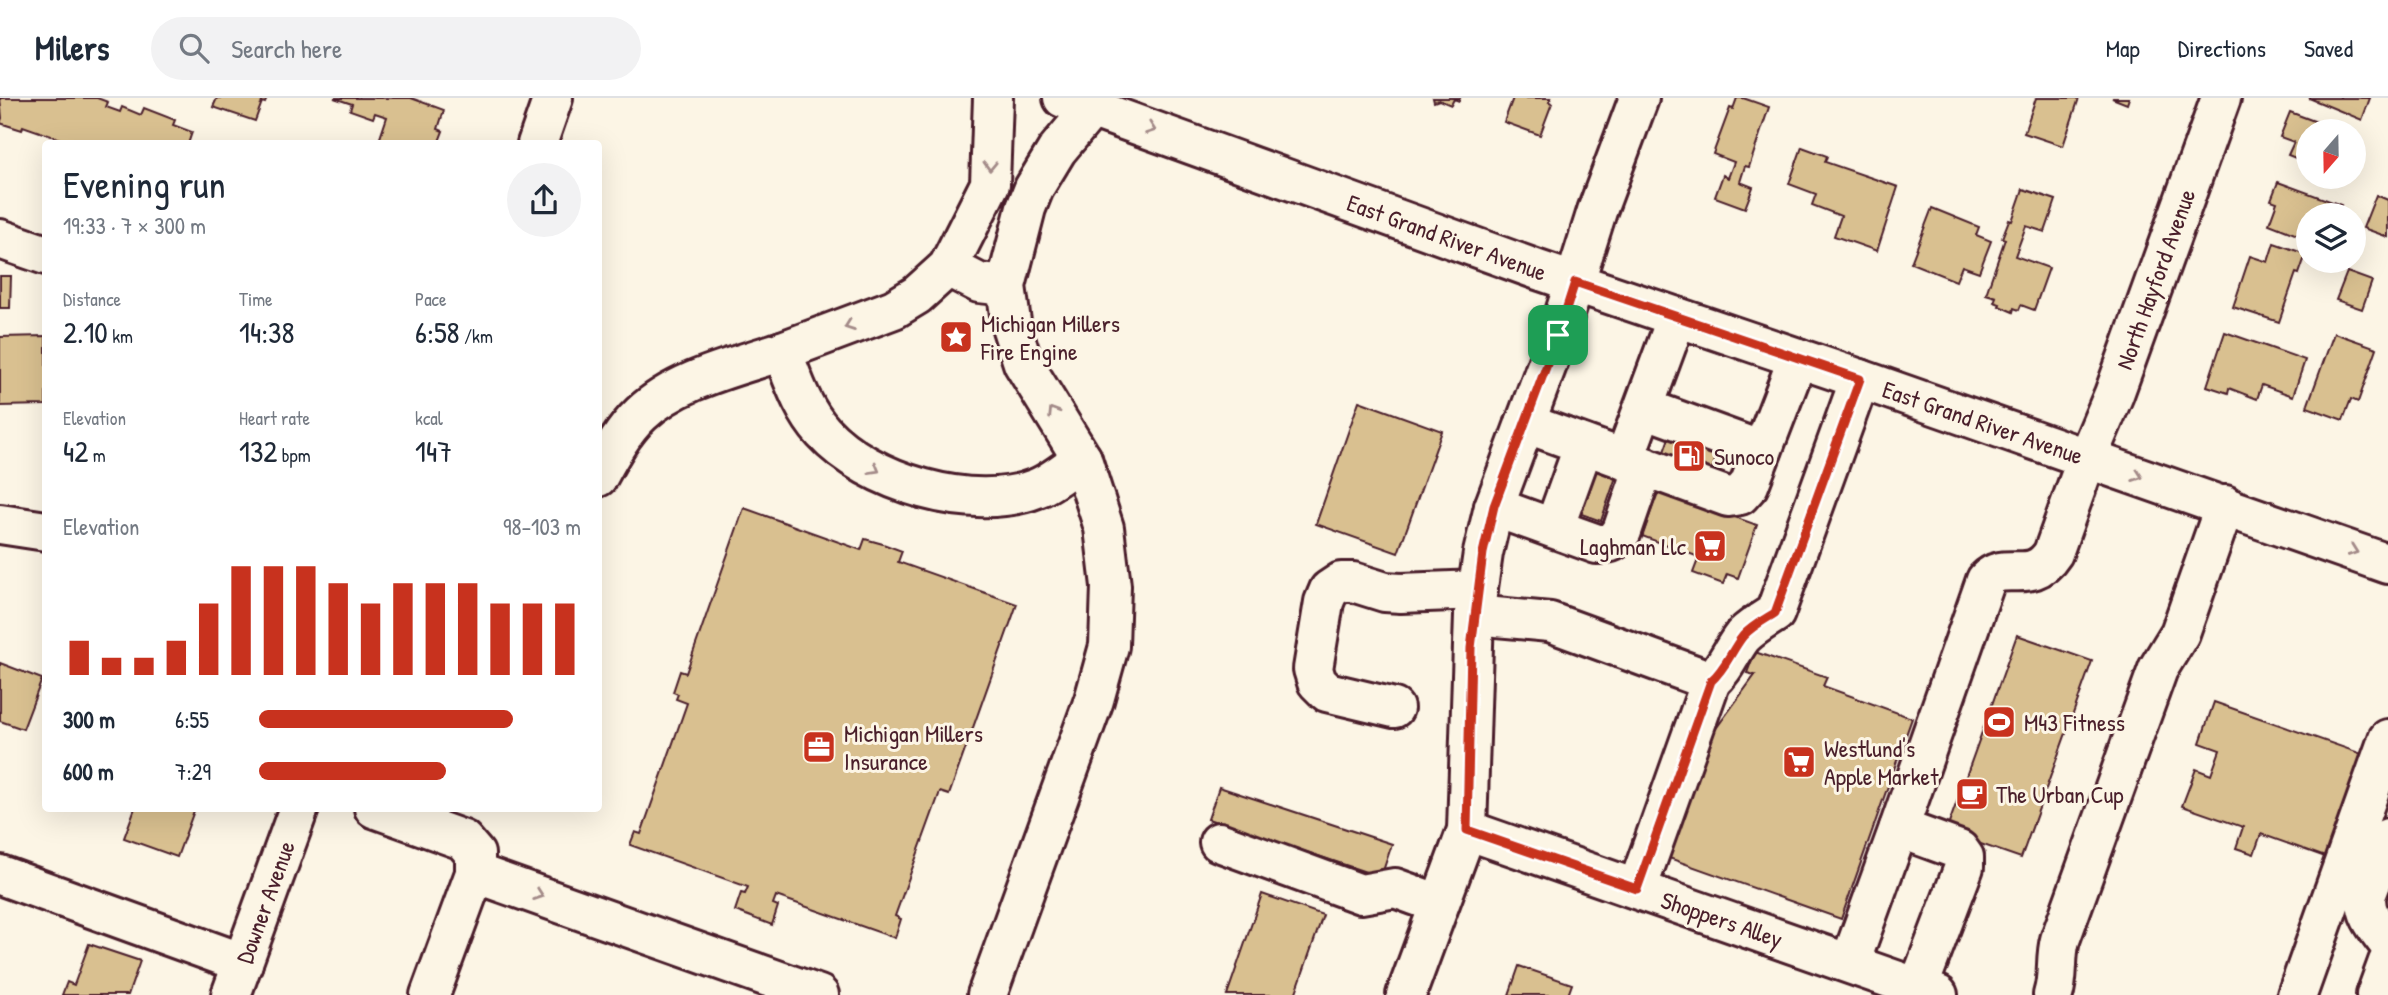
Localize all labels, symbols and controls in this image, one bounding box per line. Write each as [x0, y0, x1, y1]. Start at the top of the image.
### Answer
search box [151, 17, 641, 80]
text: Milers [35, 26, 109, 70]
icon: search [175, 29, 213, 67]
text: Search here [231, 31, 342, 66]
text: Map [2106, 32, 2140, 64]
text: Directions [2178, 32, 2266, 64]
text: Saved [2304, 32, 2353, 64]
north arrow [2296, 119, 2366, 189]
map controls [2296, 119, 2366, 273]
one-way arrow [1144, 121, 1156, 135]
text: Evening run [63, 158, 226, 210]
one-way arrow [983, 161, 998, 172]
button: share [507, 163, 581, 237]
street label: North Hayford Avenue [2108, 184, 2203, 374]
street label: East Grand River Avenue [1343, 186, 1552, 288]
button: layers [2296, 203, 2366, 273]
text: 19:33 · 7 × 300 m [63, 210, 206, 241]
text: Distance [63, 286, 121, 312]
text: Time [239, 286, 273, 312]
text: Pace [415, 286, 447, 312]
pin [1528, 305, 1588, 365]
place label: Michigan Millers Fire Engine [980, 307, 1120, 367]
text: 2.10 [63, 312, 108, 352]
text: 14:38 [239, 312, 295, 352]
text: 6:58 [415, 312, 460, 352]
icon: arrive [1539, 316, 1577, 354]
one-way arrow [843, 318, 855, 332]
place icon: Michigan Millers Fire Engine [937, 318, 975, 356]
text: km [108, 323, 133, 349]
text: /km [460, 323, 493, 349]
street label: East Grand River Avenue [1879, 373, 2088, 471]
text: Elevation [63, 405, 126, 431]
text: Heart rate [239, 405, 310, 431]
text: kcal [415, 405, 443, 431]
one-way arrow [1049, 407, 1062, 420]
text: 42 [63, 431, 88, 471]
text: 132 [239, 431, 277, 471]
text: 147 [415, 431, 452, 471]
fuel station icon: Sunoco [1670, 437, 1708, 475]
place label: Sunoco [1714, 440, 1774, 472]
text: m [88, 442, 106, 468]
text: bpm [277, 442, 311, 468]
one-way arrow [867, 461, 880, 474]
one-way arrow [2131, 468, 2144, 482]
text: Elevation [63, 511, 139, 542]
text: 98–103 m [503, 511, 581, 542]
supermarket icon: Laghman Llc [1691, 527, 1729, 565]
place label: Laghman Llc [1580, 530, 1687, 562]
one-way arrow [2346, 543, 2358, 557]
sports icon: M43 Fitness [1980, 703, 2018, 741]
text: 300 m [63, 704, 115, 735]
text: 6:55 [175, 704, 209, 735]
place label: M43 Fitness [2024, 706, 2125, 738]
place label: Michigan Millers Insurance [844, 717, 983, 777]
office icon: Michigan Millers Insurance [800, 728, 838, 766]
place label: Westlund's Apple Market [1824, 732, 1939, 792]
supermarket icon: Westlund's Apple Market [1780, 743, 1818, 781]
text: 600 m [63, 756, 114, 787]
text: 7:29 [175, 756, 211, 787]
cafe icon: The Urban Cup [1953, 775, 1991, 813]
place label: The Urban Cup [1996, 778, 2124, 810]
street label: Downer Avenue [228, 836, 302, 968]
street label: Shoppers Alley [1657, 883, 1787, 955]
one-way arrow [533, 887, 545, 901]

